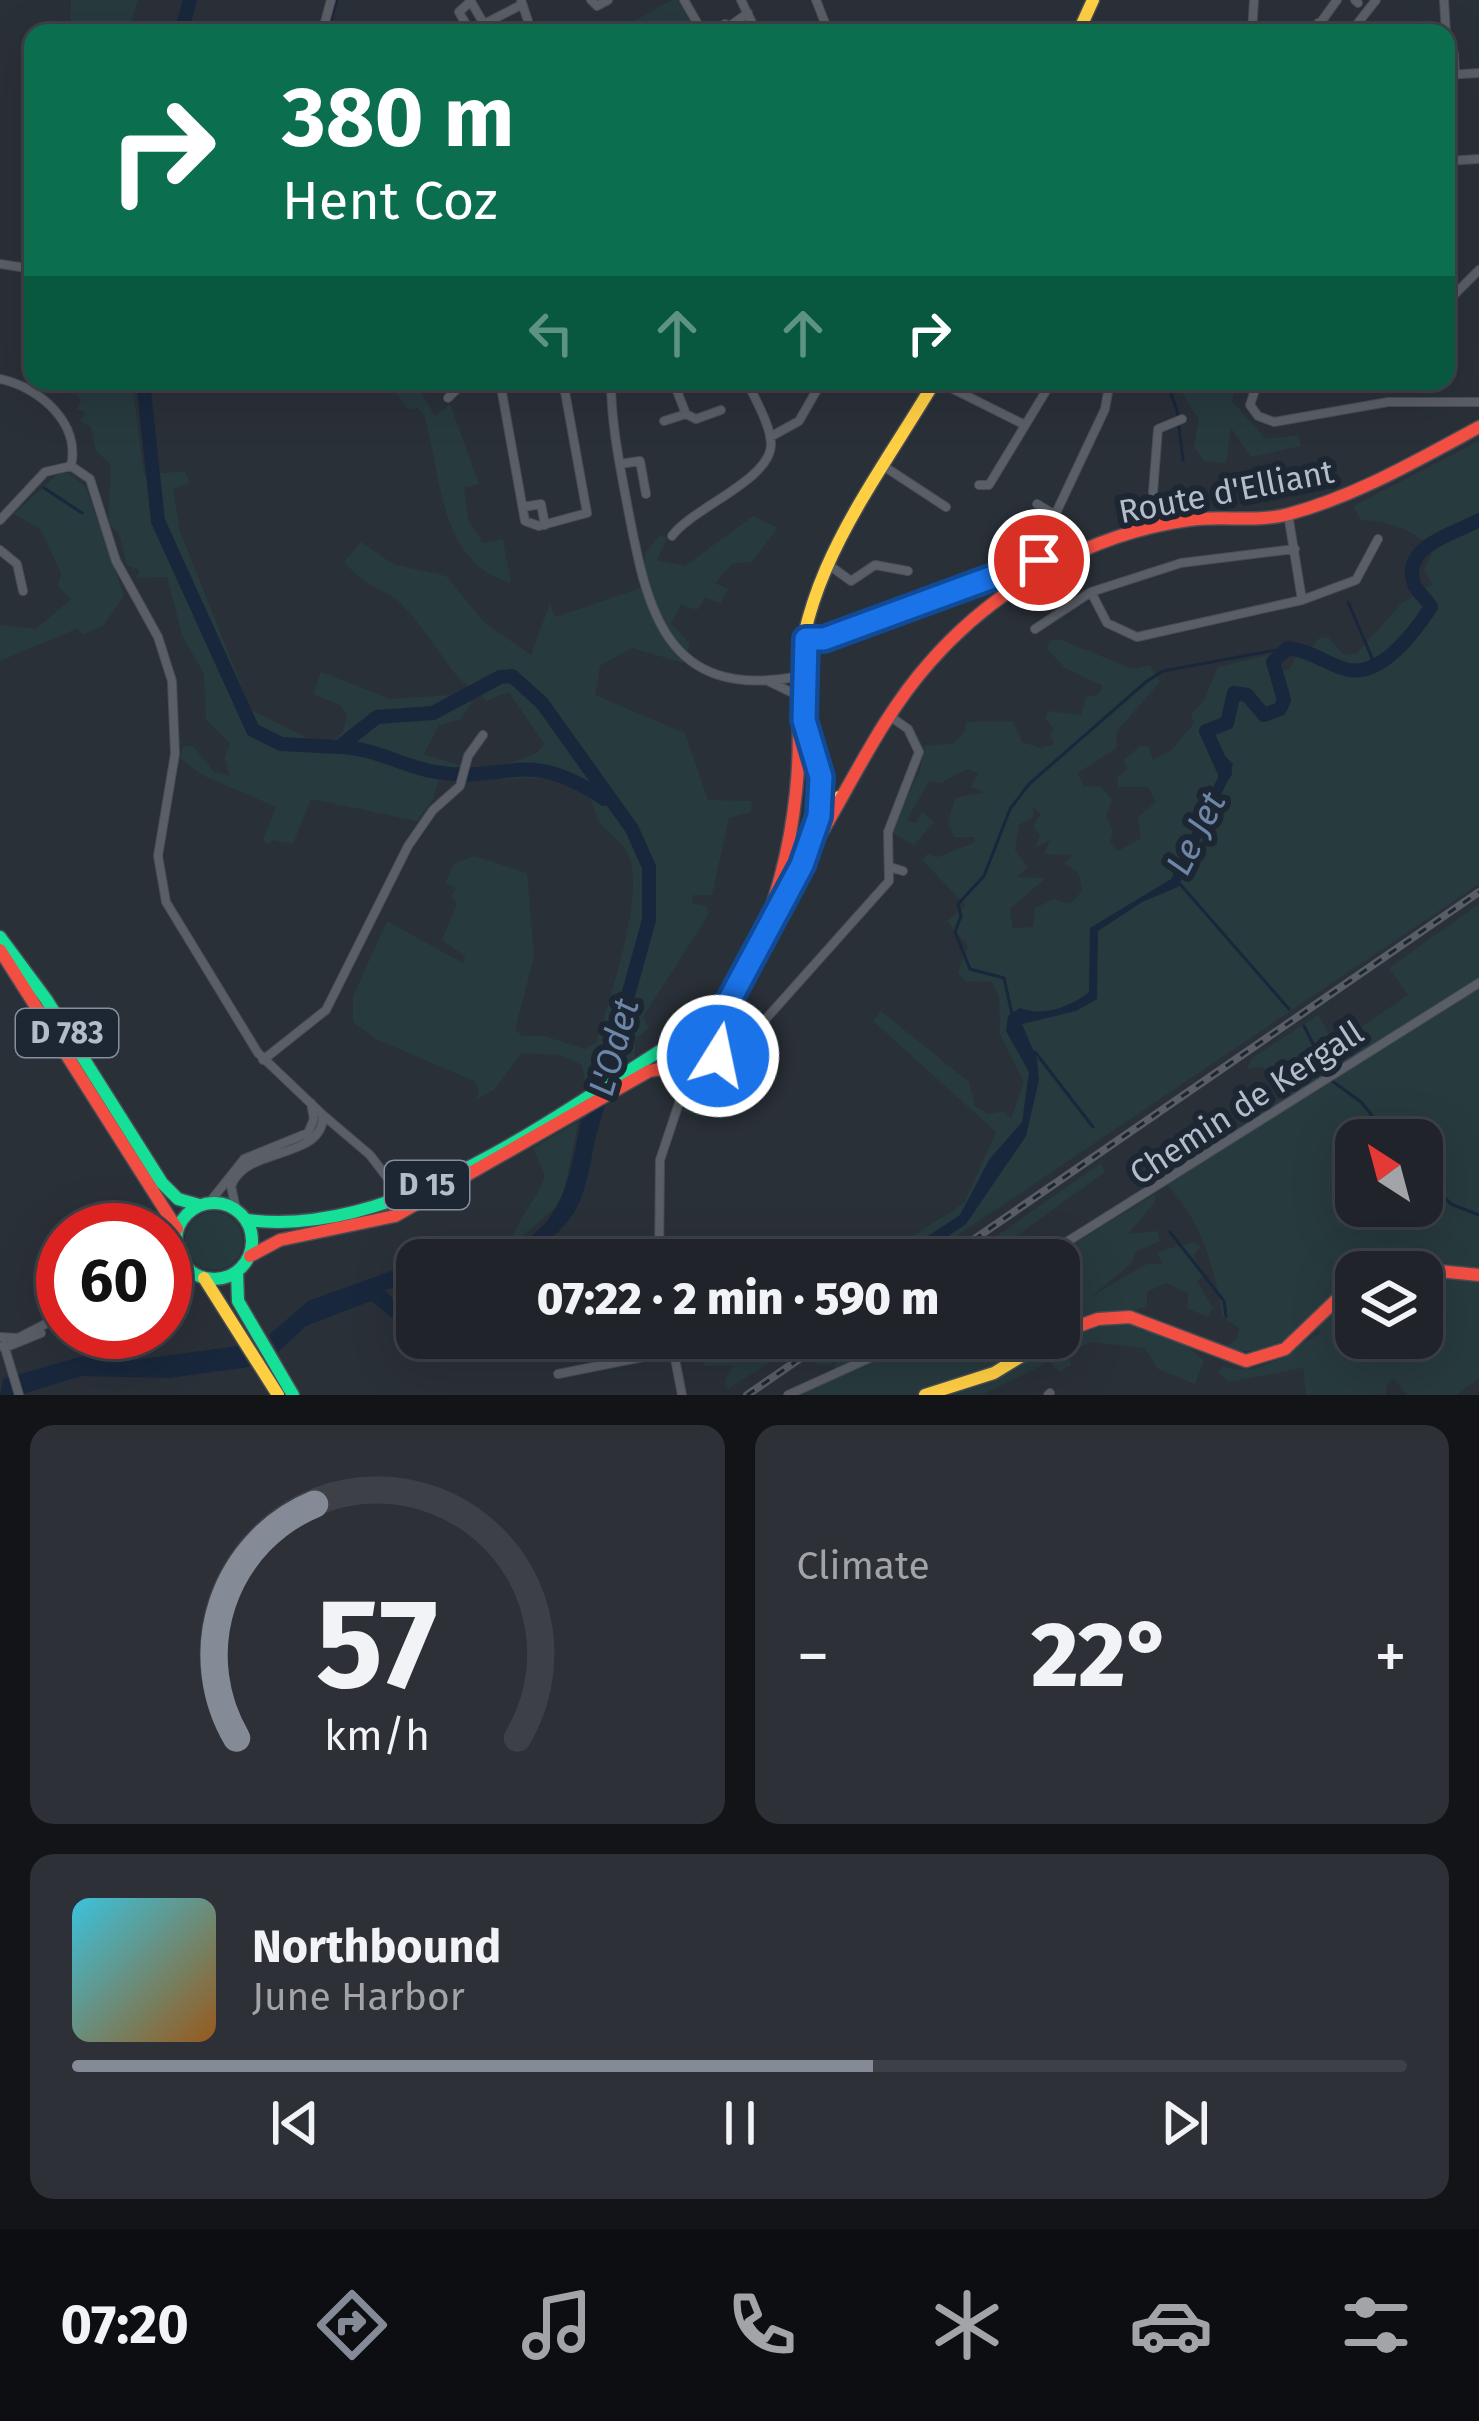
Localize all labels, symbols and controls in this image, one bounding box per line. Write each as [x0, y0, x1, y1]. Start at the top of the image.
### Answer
text: 380 m [282, 67, 515, 168]
icon: right [84, 72, 240, 228]
text: Hent Coz [282, 169, 498, 233]
icon: left [518, 300, 584, 366]
icon: ahead [644, 300, 710, 366]
icon: ahead [770, 300, 836, 366]
icon: right [896, 300, 962, 366]
street label: Route d'Elliant [1115, 452, 1337, 532]
pin [988, 509, 1090, 611]
icon: arrive [1006, 527, 1072, 593]
water label: Le Jet [1157, 785, 1235, 882]
water label: L'Odet [579, 993, 649, 1101]
position arrow [655, 993, 781, 1119]
road number: D 783 [16, 1009, 118, 1057]
street label: Chemin de Kergall [1122, 1012, 1371, 1193]
north arrow [1335, 1119, 1443, 1227]
map controls [1335, 1119, 1443, 1359]
road number: D 15 [385, 1161, 469, 1209]
speed limit sign: 60 [36, 1203, 192, 1359]
button: layers [1335, 1251, 1443, 1359]
text: 07:22 · 2 min · 590 m [537, 1272, 939, 1326]
text: Climate [797, 1543, 930, 1589]
text: 57 [316, 1570, 438, 1720]
text: 22° [1031, 1602, 1172, 1710]
text: − [797, 1617, 830, 1696]
text: + [1374, 1617, 1407, 1696]
text: km/h [324, 1709, 430, 1760]
text: Northbound [252, 1920, 501, 1974]
text: June Harbor [252, 1974, 465, 2020]
icon: previous [262, 2090, 328, 2156]
icon: pause [707, 2090, 773, 2156]
icon: next [1152, 2090, 1218, 2156]
icon: directions [310, 2283, 394, 2367]
icon: music [515, 2283, 599, 2367]
icon: phone [720, 2283, 804, 2367]
icon: climate [925, 2283, 1009, 2367]
icon: car [1129, 2283, 1213, 2367]
icon: filters [1334, 2283, 1418, 2367]
text: 07:20 [60, 2293, 189, 2357]

